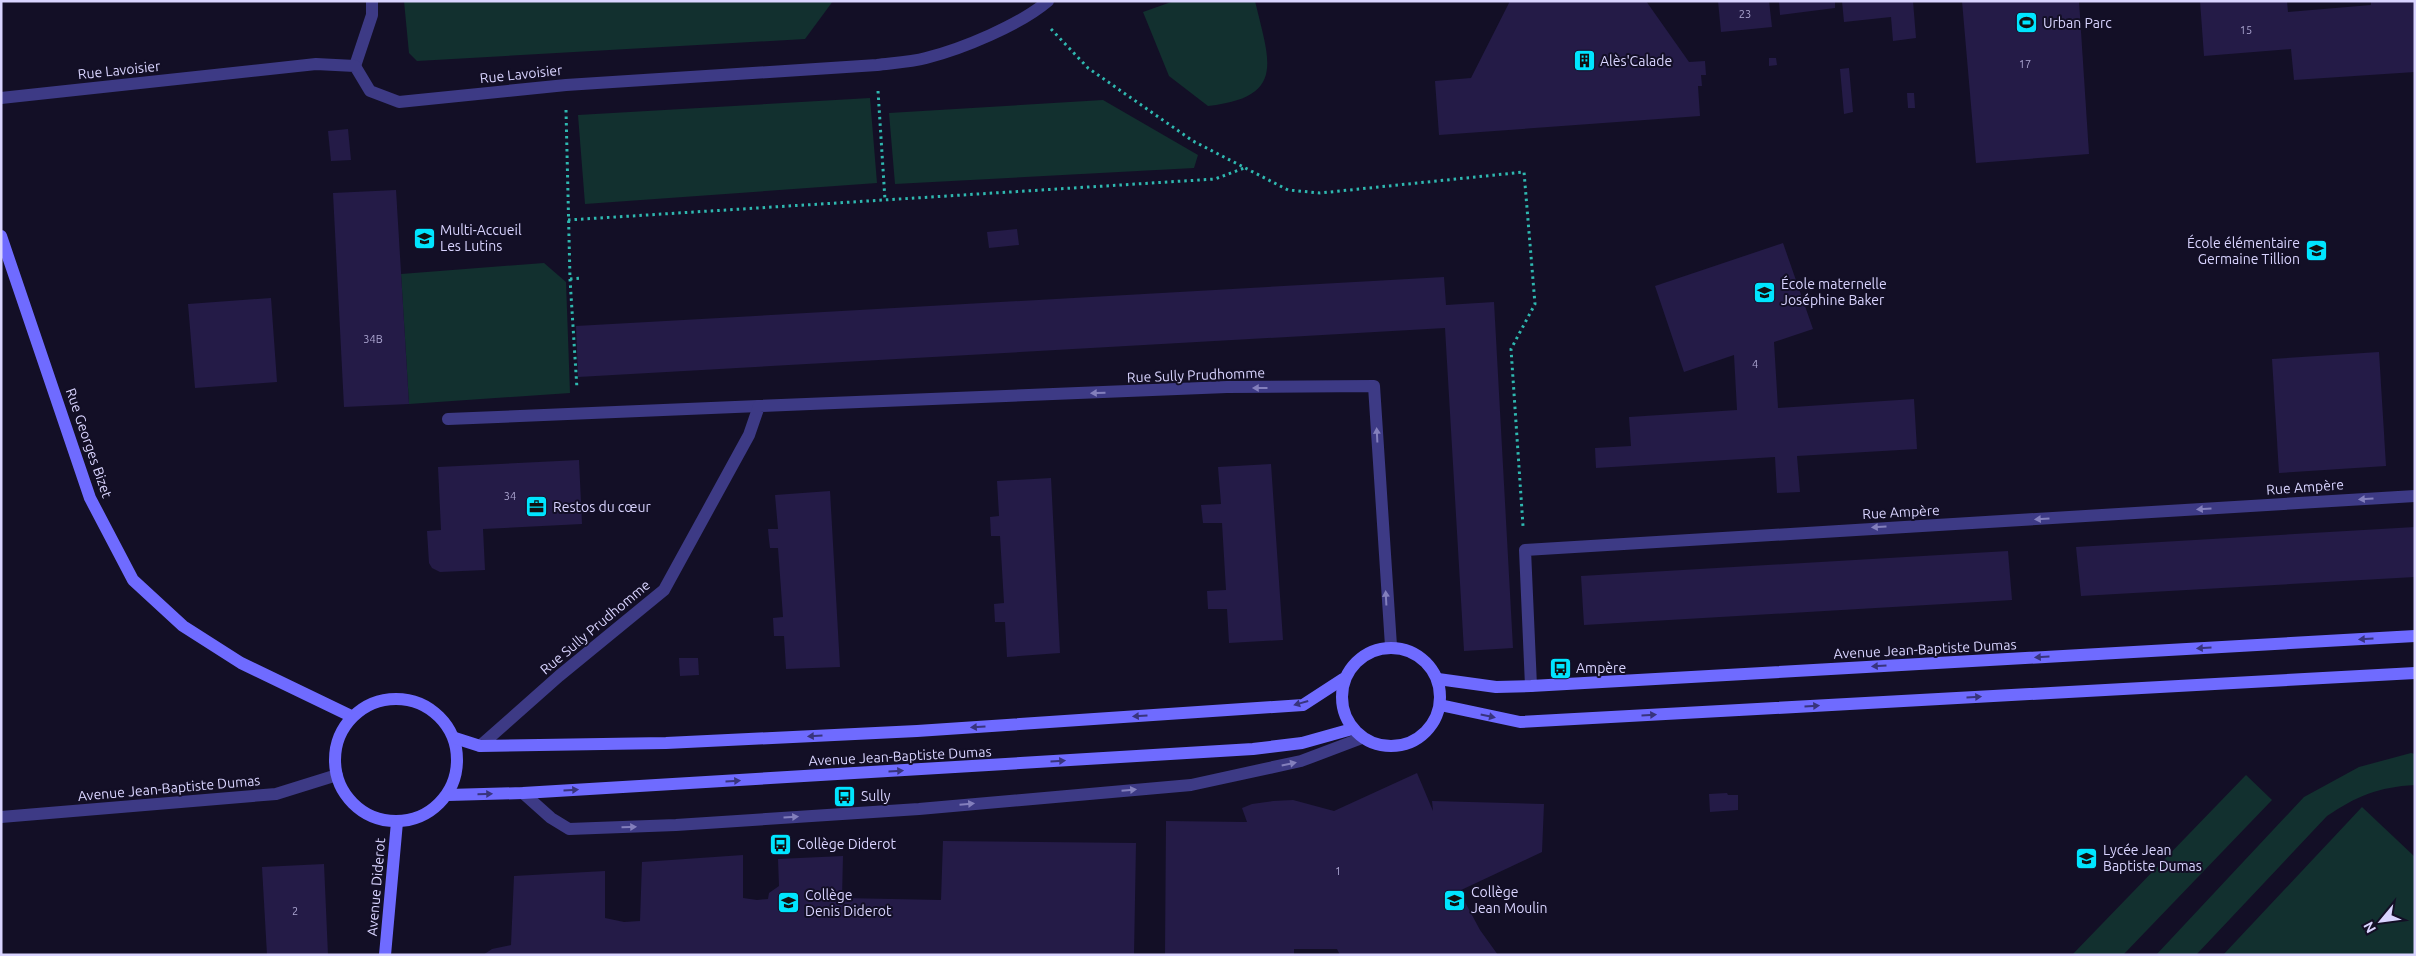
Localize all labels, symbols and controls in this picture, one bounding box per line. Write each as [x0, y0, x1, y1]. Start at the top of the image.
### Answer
house number: 23 [1739, 8, 1751, 20]
sports icon: Urban Parc [2015, 11, 2039, 35]
place label: Urban Parc [2043, 15, 2112, 31]
house number: 15 [2240, 24, 2252, 36]
building icon: Alès'Calade [1572, 49, 1596, 73]
place label: Alès'Calade [1600, 53, 1672, 69]
street label: Rue Lavoisier [77, 58, 162, 82]
house number: 17 [2019, 58, 2031, 70]
street label: Rue Lavoisier [479, 62, 564, 86]
place label: Multi-Accueil Les Lutins [440, 222, 522, 254]
school or university icon: Multi-Accueil Les Lutins [412, 226, 436, 250]
place label: École élémentaire Germaine Tillion [2187, 234, 2300, 267]
school or university icon: École élémentaire Germaine Tillion [2304, 239, 2328, 263]
place label: École maternelle Joséphine Baker [1781, 275, 1887, 308]
school or university icon: École maternelle Joséphine Baker [1753, 280, 1777, 304]
house number: 34B [363, 333, 383, 345]
house number: 4 [1752, 358, 1758, 370]
street label: Rue Sully Prudhomme [1127, 365, 1265, 385]
one-way arrow [1252, 384, 1268, 392]
street label: Rue Georges Bizet [63, 386, 115, 500]
one-way arrow [1090, 389, 1106, 397]
one-way arrow [1372, 427, 1380, 443]
street label: Rue Ampère [2266, 476, 2344, 498]
house number: 34 [504, 490, 516, 502]
office icon: Restos du cœur [525, 495, 549, 519]
one-way arrow [2358, 495, 2374, 503]
place label: Restos du cœur [553, 499, 651, 515]
street label: Rue Ampère [1862, 502, 1940, 522]
one-way arrow [2196, 505, 2212, 513]
one-way arrow [2033, 515, 2049, 523]
one-way arrow [1871, 524, 1887, 532]
street label: Rue Sully Prudhomme [537, 576, 653, 678]
one-way arrow [1382, 589, 1390, 605]
one-way arrow [2358, 635, 2374, 643]
street label: Avenue Jean-Baptiste Dumas [1833, 636, 2017, 662]
one-way arrow [2196, 644, 2212, 652]
one-way arrow [2033, 654, 2049, 662]
bus stop icon: Ampère [1548, 656, 1572, 680]
place label: Ampère [1576, 660, 1626, 676]
one-way arrow [1871, 663, 1887, 671]
one-way arrow [1966, 693, 1982, 701]
one-way arrow [1293, 700, 1308, 708]
one-way arrow [1804, 702, 1820, 710]
one-way arrow [1642, 711, 1658, 719]
one-way arrow [1131, 712, 1147, 720]
one-way arrow [1480, 712, 1496, 720]
one-way arrow [969, 724, 985, 732]
one-way arrow [807, 732, 823, 740]
street label: Avenue Jean-Baptiste Dumas [808, 743, 992, 769]
one-way arrow [1050, 757, 1066, 765]
one-way arrow [1282, 760, 1297, 768]
one-way arrow [888, 766, 904, 774]
street label: Avenue Jean-Baptiste Dumas [77, 772, 261, 804]
one-way arrow [726, 776, 742, 784]
bus stop icon: Sully [833, 784, 857, 808]
one-way arrow [564, 786, 580, 794]
one-way arrow [1122, 786, 1138, 794]
place label: Sully [861, 788, 891, 804]
one-way arrow [478, 790, 494, 798]
one-way arrow [960, 800, 976, 808]
one-way arrow [784, 813, 800, 821]
one-way arrow [621, 823, 637, 831]
bus stop icon: Collège Diderot [769, 832, 793, 856]
place label: Collège Diderot [797, 836, 896, 852]
street label: Avenue Diderot [364, 837, 388, 937]
place label: Lycée Jean Baptiste Dumas [2103, 842, 2202, 874]
school or university icon: Lycée Jean Baptiste Dumas [2075, 846, 2099, 870]
house number: 1 [1335, 865, 1341, 877]
place label: Collège Jean Moulin [1471, 884, 1547, 916]
place label: Collège Denis Diderot [805, 887, 892, 919]
school or university icon: Collège Jean Moulin [1443, 888, 1467, 912]
school or university icon: Collège Denis Diderot [777, 891, 801, 915]
north arrow [2356, 896, 2406, 946]
house number: 2 [292, 905, 298, 917]
text: N [2360, 919, 2379, 936]

